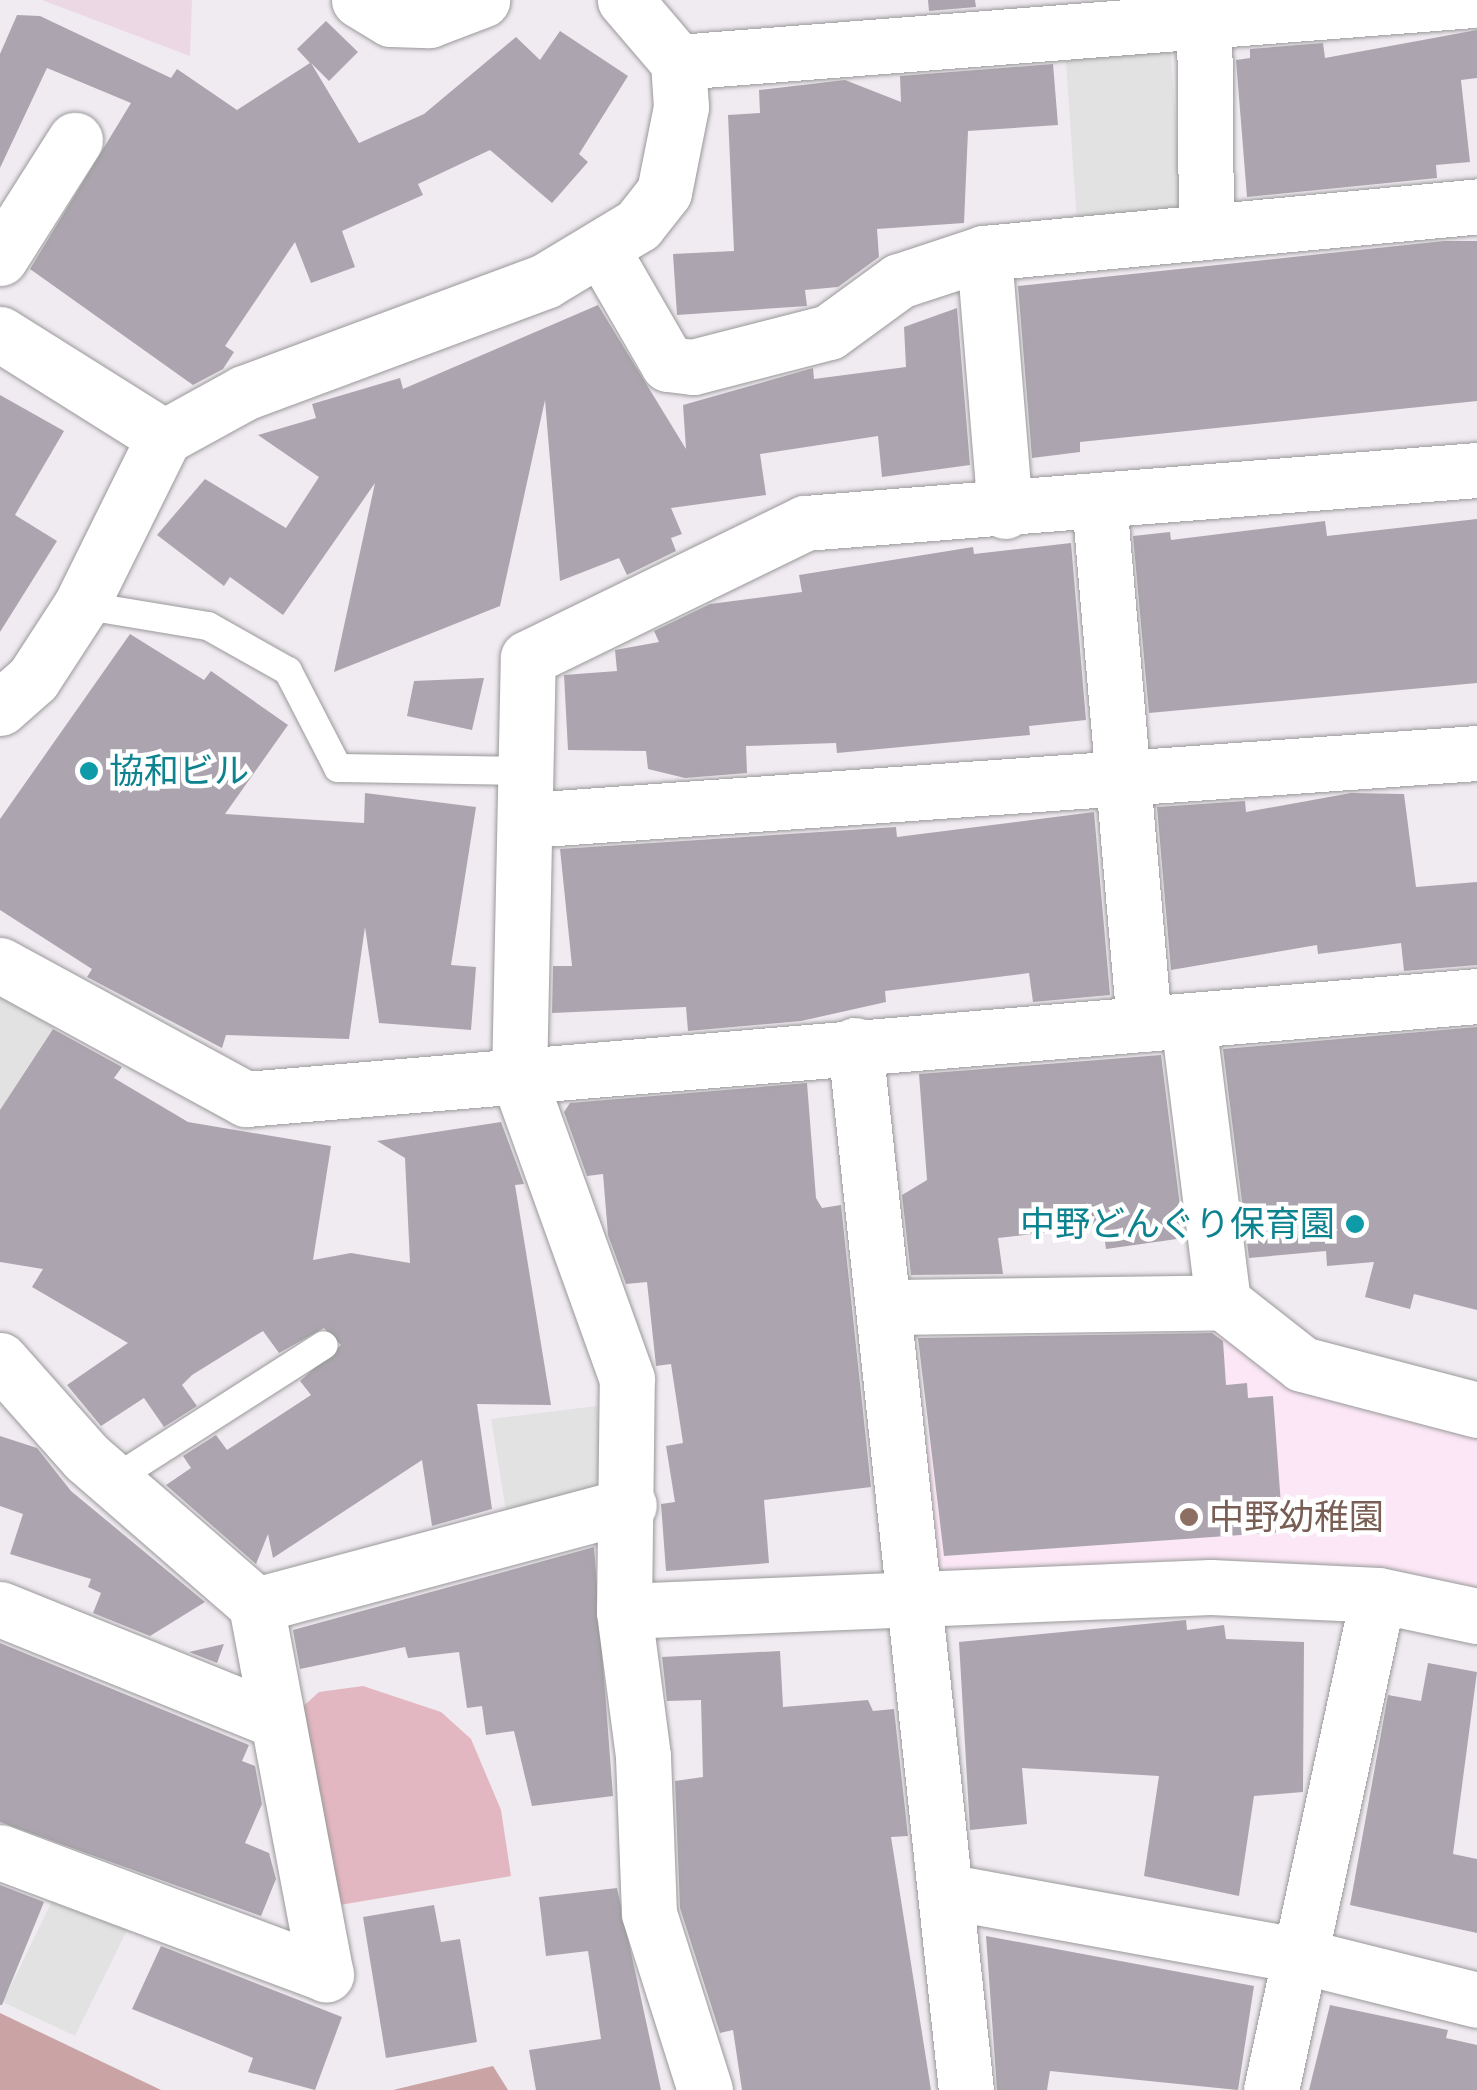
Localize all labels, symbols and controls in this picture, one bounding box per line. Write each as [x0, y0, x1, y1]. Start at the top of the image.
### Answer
place label: 協和ビル [109, 750, 249, 792]
marker: 協和ビル [78, 760, 100, 782]
place label: 中野どんぐり保育園 [1020, 1203, 1335, 1245]
marker: 中野どんぐり保育園 [1344, 1213, 1366, 1235]
place label: 中野幼稚園 [1209, 1496, 1384, 1538]
marker: 中野幼稚園 [1178, 1506, 1200, 1528]

